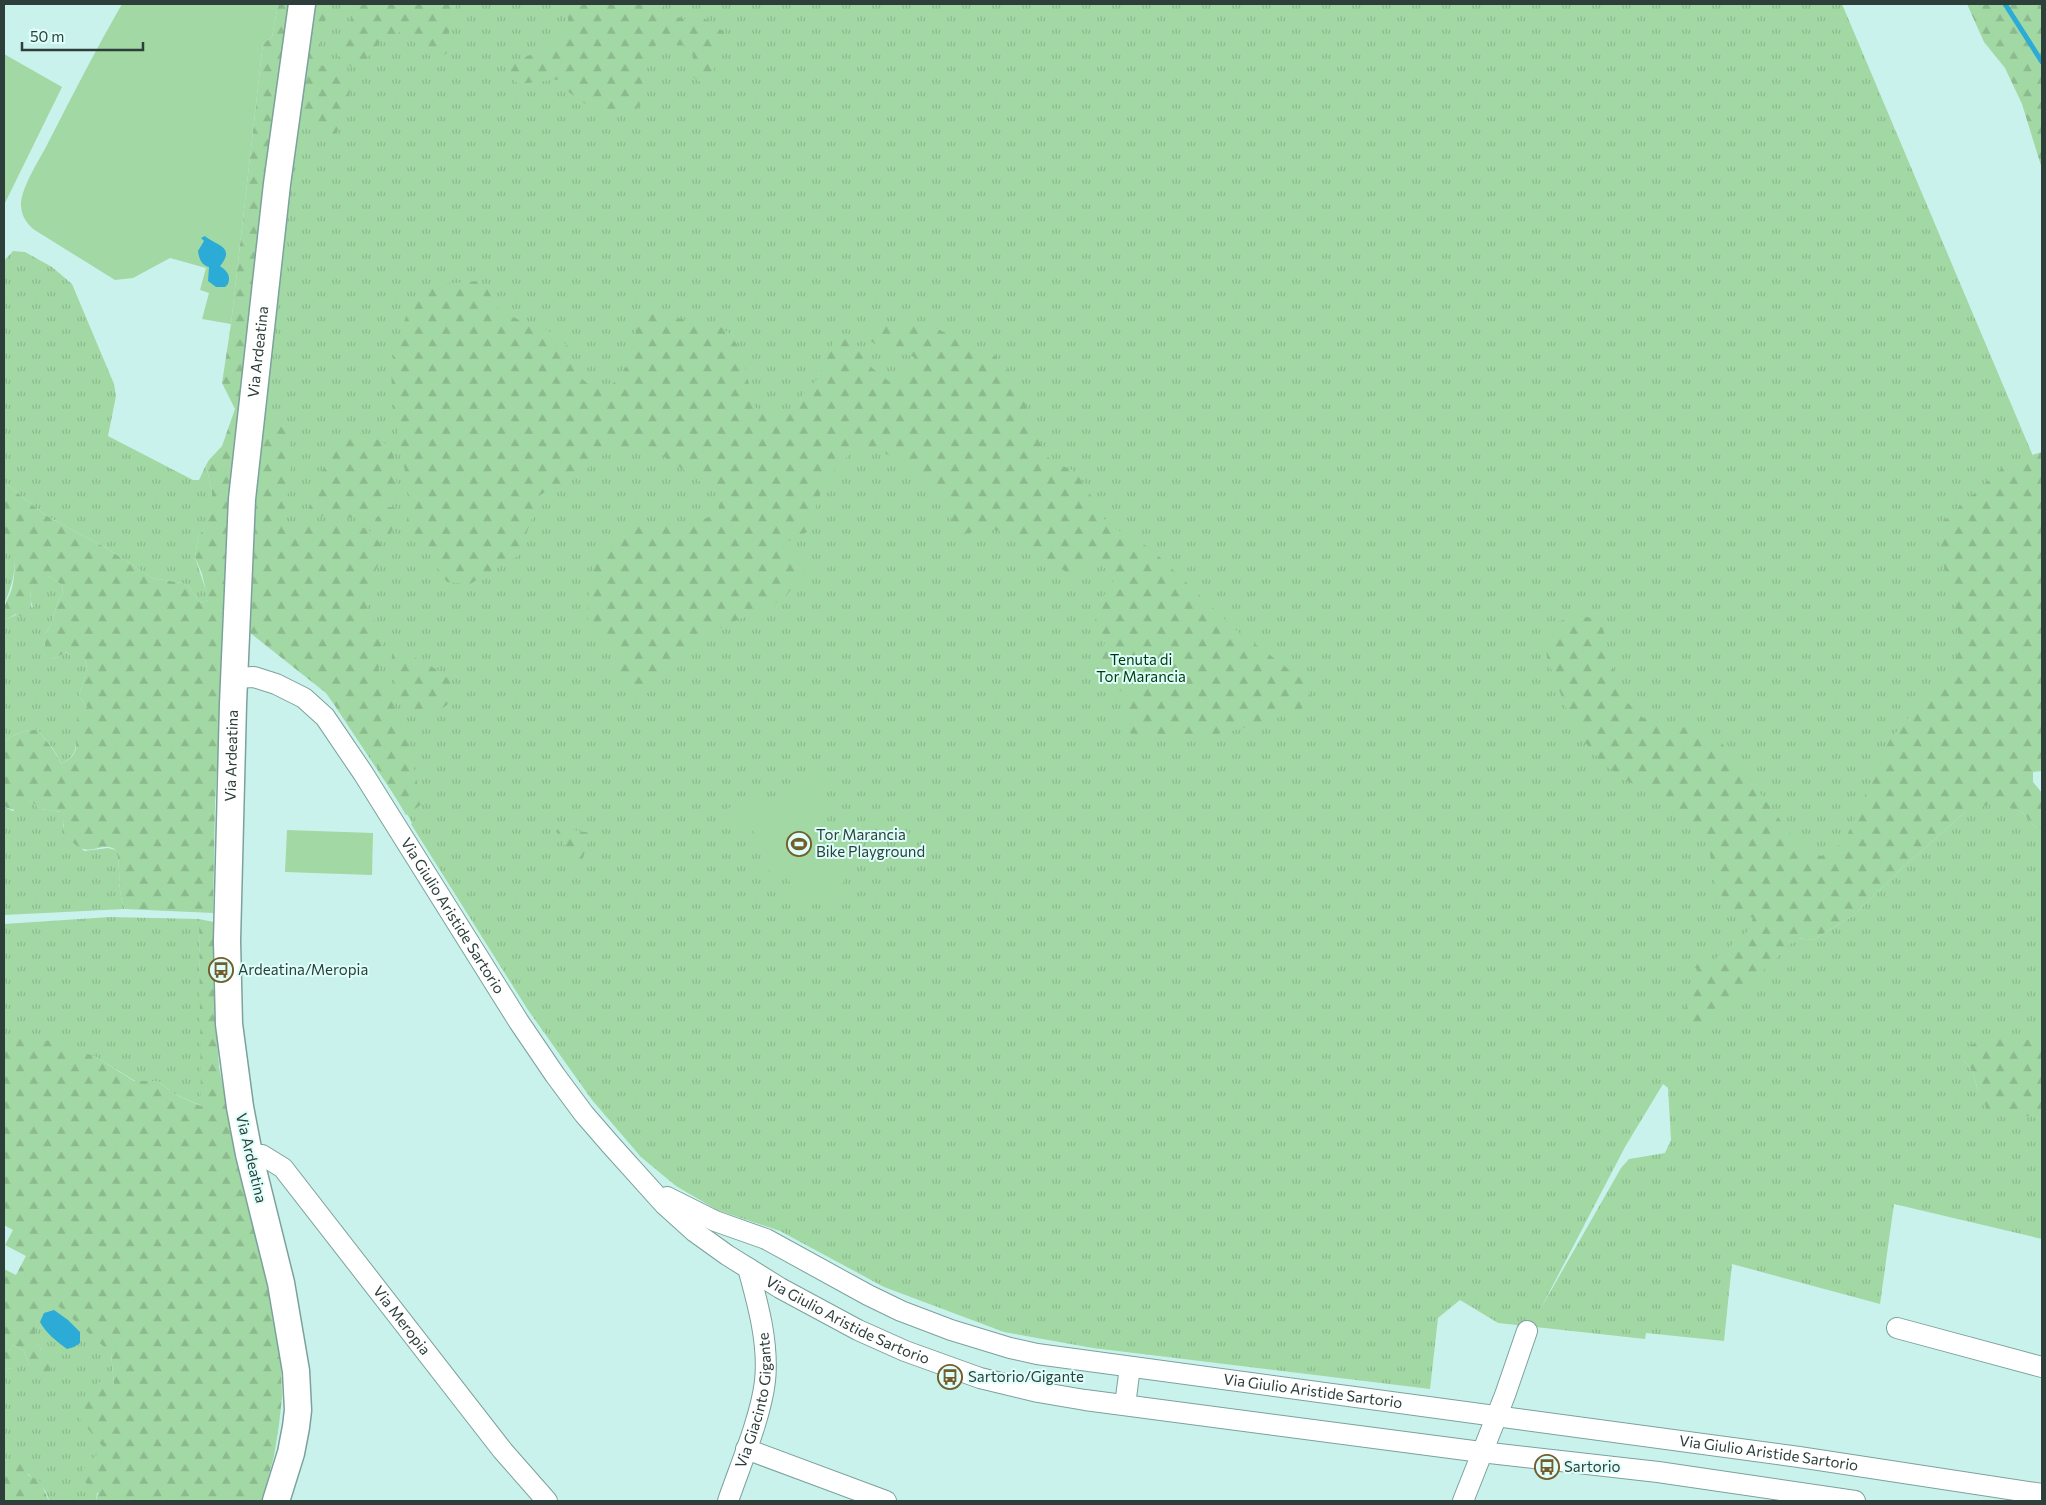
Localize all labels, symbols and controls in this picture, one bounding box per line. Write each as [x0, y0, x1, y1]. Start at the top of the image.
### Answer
scale bar [22, 20, 144, 52]
text: 50 m [30, 27, 64, 45]
street label: Via Ardeatina [243, 305, 271, 398]
park label: Tenuta di Tor Marancia [1096, 650, 1186, 685]
street label: Via Ardeatina [221, 710, 241, 802]
place label: Tor Marancia Bike Playground [816, 825, 925, 860]
sports icon: Tor Marancia Bike Playground [786, 831, 812, 857]
street label: Via Giulio Aristide Sartorio [398, 834, 509, 997]
bus stop icon: Ardeatina/Meropia [208, 957, 234, 983]
place label: Ardeatina/Meropia [238, 960, 368, 978]
street label: Via Ardeatina [233, 1111, 271, 1205]
street label: Via Giulio Aristide Sartorio [763, 1271, 932, 1367]
street label: Via Meropia [370, 1282, 435, 1358]
street label: Via Giacinto Gigante [731, 1331, 774, 1470]
bus stop icon: Sartorio/Gigante [937, 1364, 963, 1390]
place label: Sartorio/Gigante [968, 1367, 1084, 1385]
street label: Via Giulio Aristide Sartorio [1222, 1369, 1404, 1411]
street label: Via Giulio Aristide Sartorio [1678, 1431, 1860, 1474]
bus stop icon: Sartorio [1534, 1454, 1560, 1480]
place label: Sartorio [1564, 1457, 1620, 1475]

